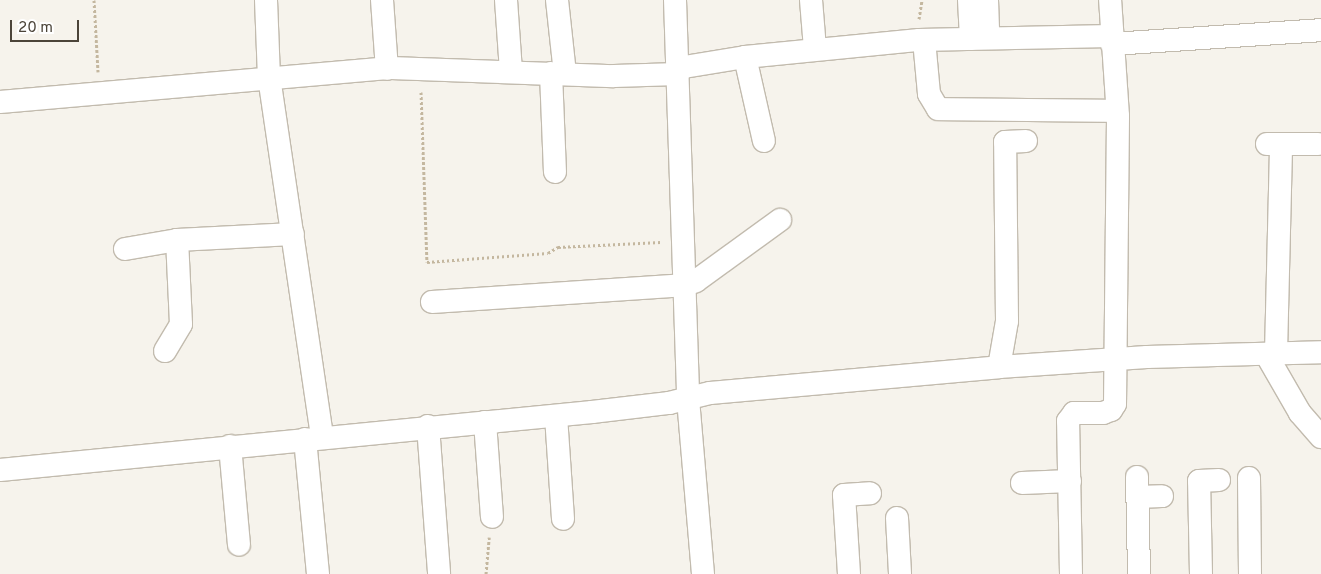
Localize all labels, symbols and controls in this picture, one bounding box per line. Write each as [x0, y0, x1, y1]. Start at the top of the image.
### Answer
scale bar [12, 10, 81, 42]
text: 20 m [18, 19, 53, 38]

